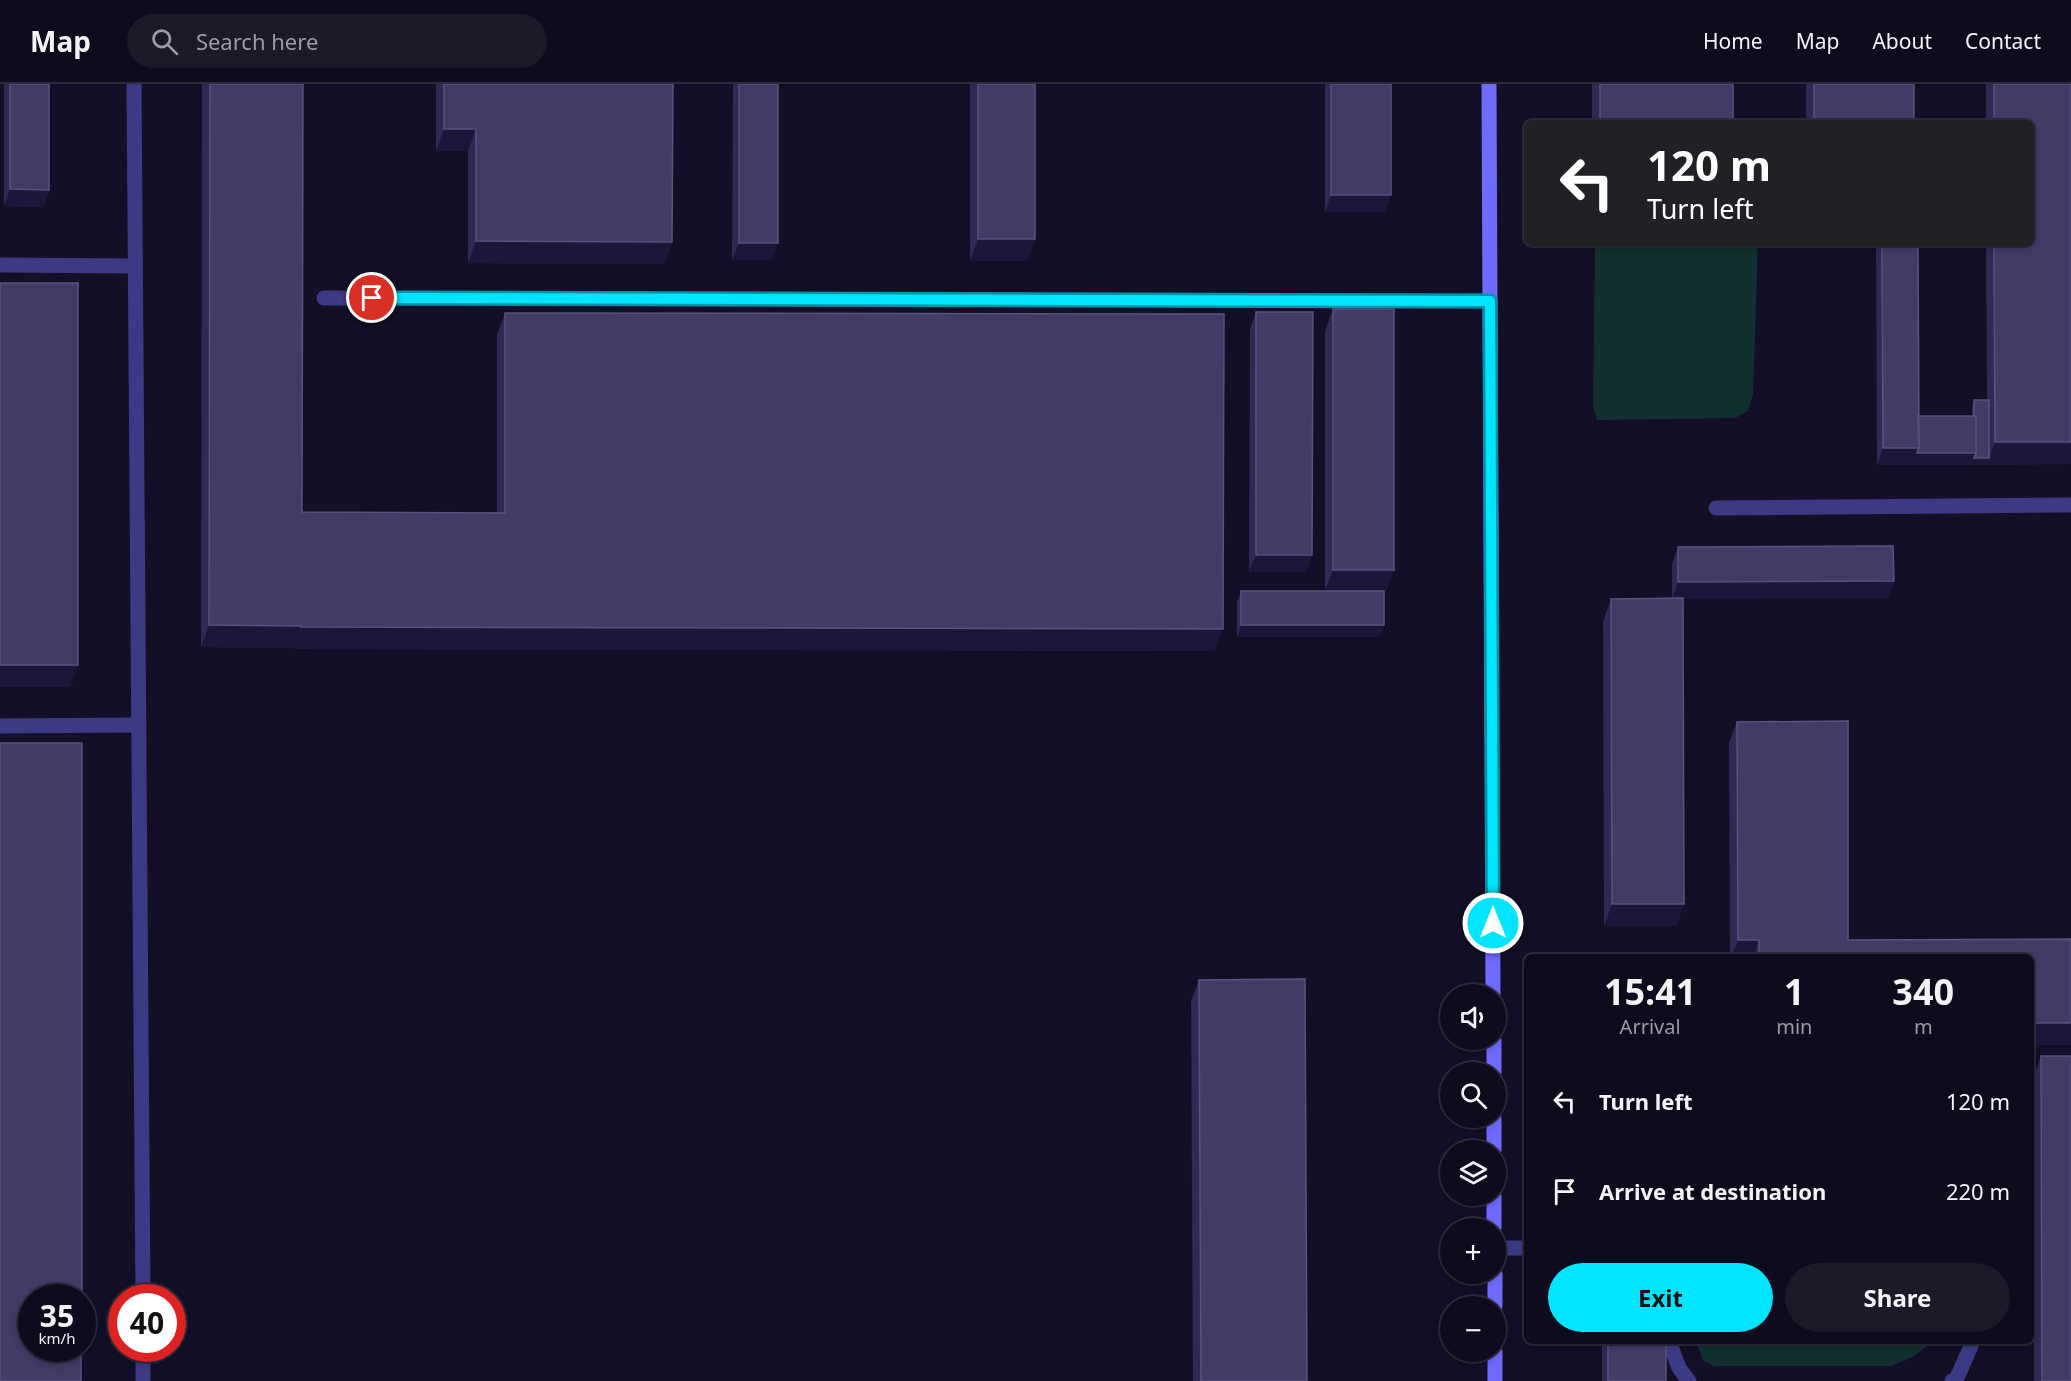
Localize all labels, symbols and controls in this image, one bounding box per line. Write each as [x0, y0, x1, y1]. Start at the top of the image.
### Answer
search box [127, 14, 547, 68]
text: Map [30, 22, 91, 60]
icon: search [148, 25, 181, 58]
text: Search here [196, 26, 318, 56]
text: Home [1703, 27, 1763, 55]
text: Map [1796, 27, 1839, 55]
text: About [1872, 27, 1932, 55]
text: Contact [1965, 27, 2041, 55]
text: 120 m [1647, 136, 1771, 193]
icon: left [1548, 144, 1626, 222]
text: Turn left [1647, 190, 1753, 227]
pin [346, 272, 397, 323]
icon: arrive [355, 281, 388, 314]
position arrow [1461, 891, 1525, 955]
text: 15:41 [1604, 967, 1696, 1016]
text: 1 [1784, 967, 1805, 1016]
text: 340 [1892, 967, 1954, 1016]
map controls [1440, 984, 1506, 1362]
button: sound [1440, 984, 1506, 1050]
text: Arrival [1620, 1013, 1681, 1040]
text: min [1776, 1013, 1812, 1040]
text: m [1914, 1013, 1933, 1040]
button: search [1440, 1062, 1506, 1128]
icon: left [1548, 1085, 1581, 1118]
text: Turn left [1599, 1086, 1693, 1116]
text: 120 m [1946, 1086, 2010, 1116]
button: layers [1440, 1140, 1506, 1206]
icon: arrive [1548, 1175, 1581, 1208]
text: Arrive at destination [1599, 1176, 1826, 1206]
text: 220 m [1946, 1176, 2010, 1206]
button: + [1440, 1218, 1506, 1284]
button: Exit [1548, 1263, 1773, 1332]
button: Share [1785, 1263, 2010, 1332]
speed limit sign: 40 [108, 1284, 186, 1362]
text: 35 [40, 1295, 74, 1336]
button: − [1440, 1296, 1506, 1362]
text: km/h [39, 1328, 75, 1348]

